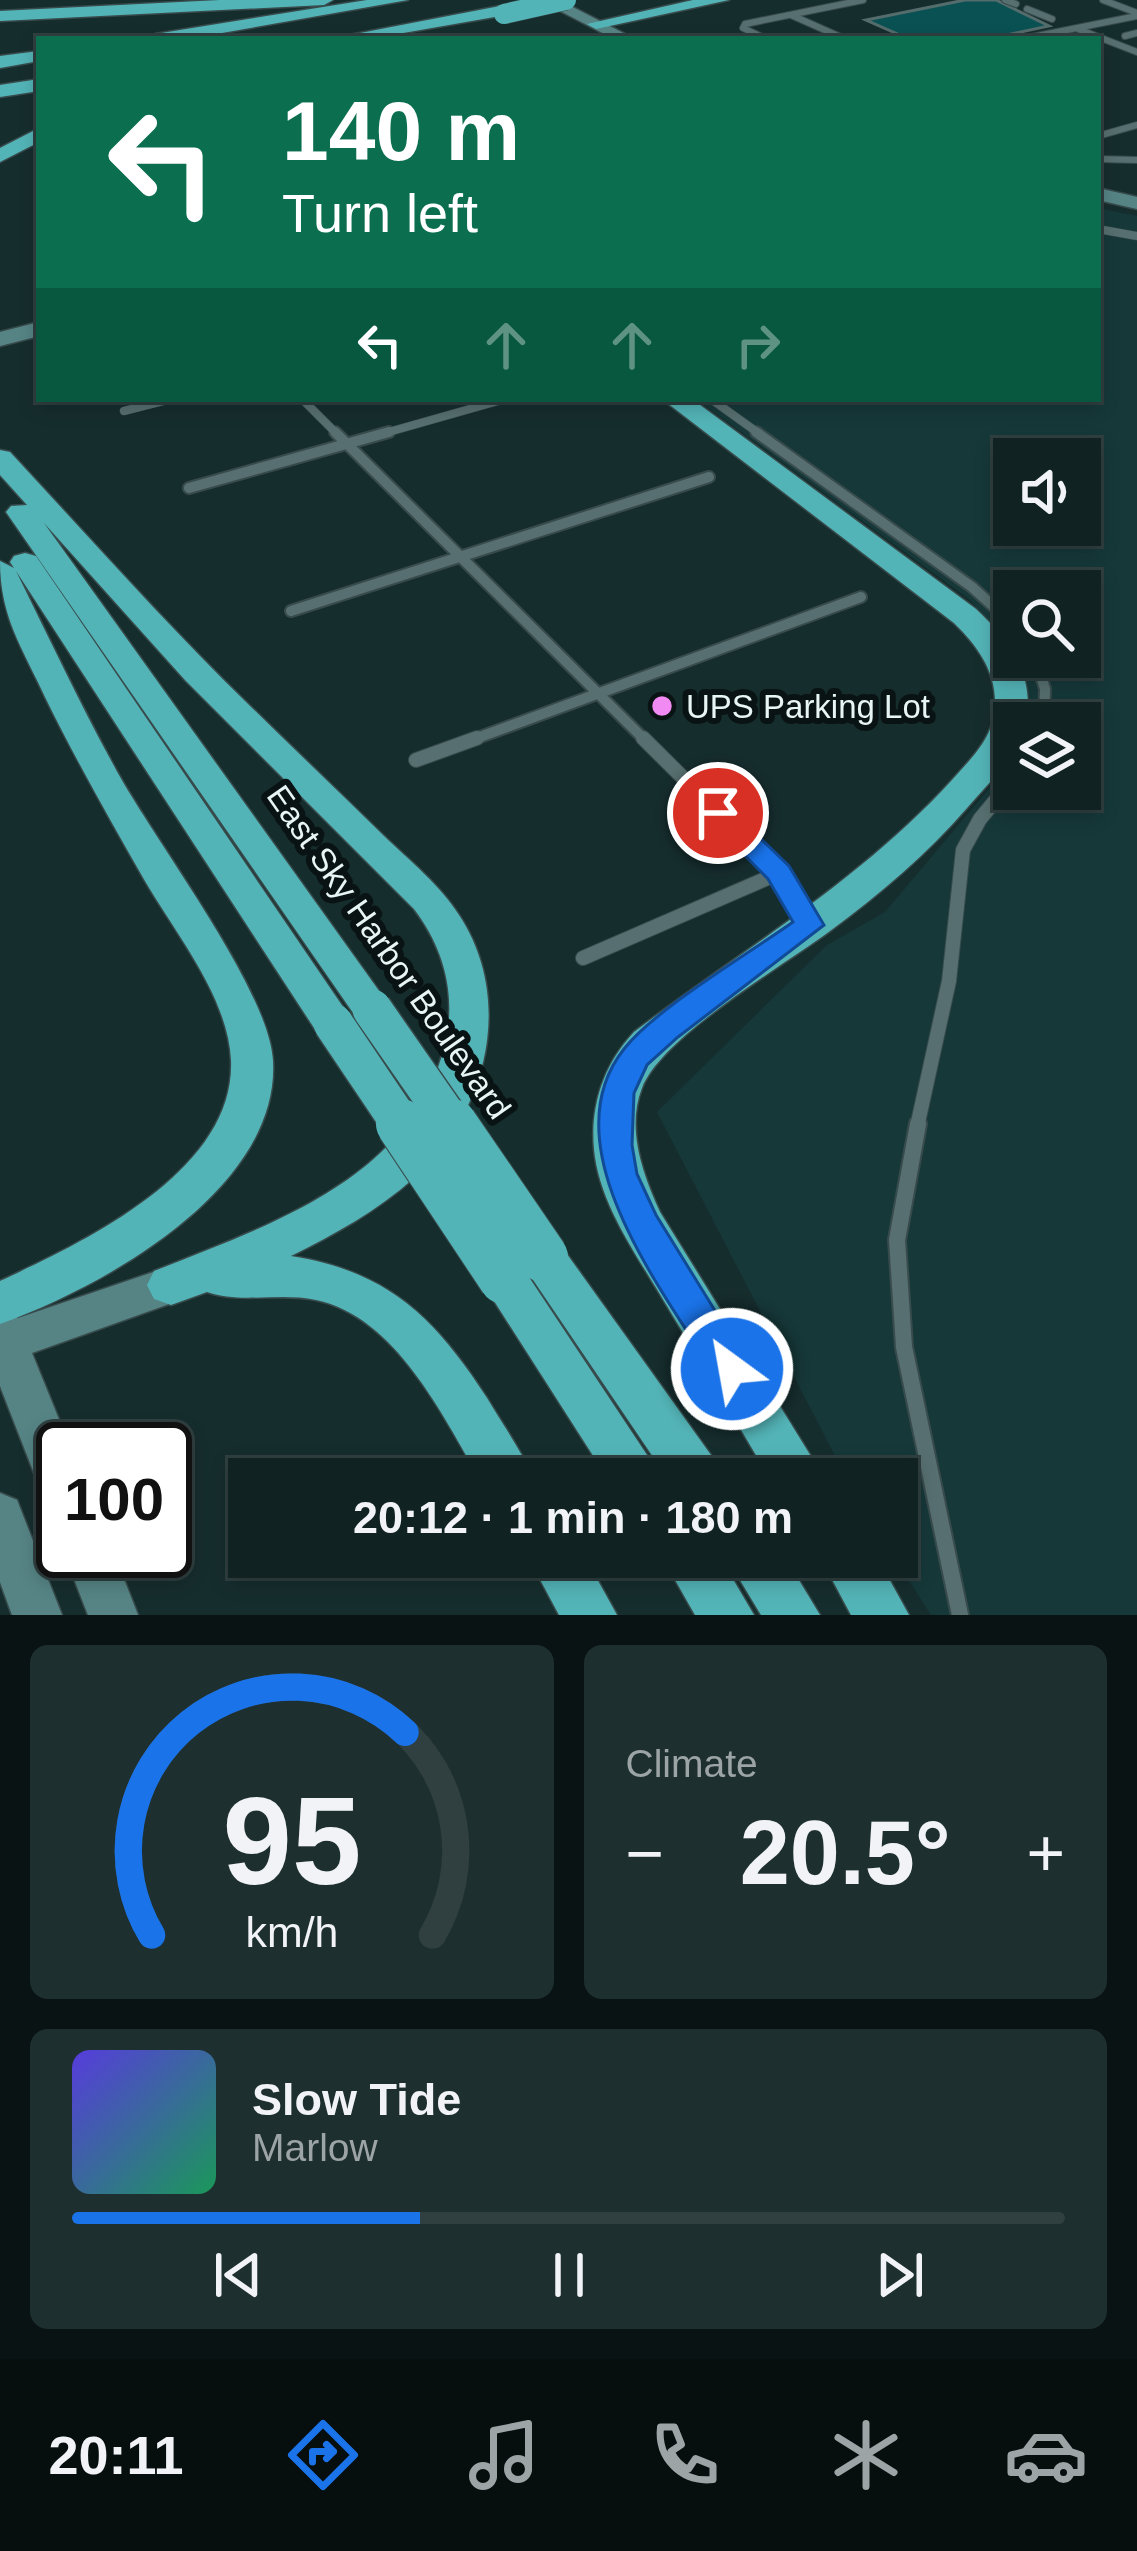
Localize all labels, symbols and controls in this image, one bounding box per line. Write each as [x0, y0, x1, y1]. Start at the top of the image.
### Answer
icon: left [84, 84, 240, 240]
text: 140 m [282, 84, 520, 178]
text: Turn left [282, 183, 478, 243]
icon: left [347, 312, 413, 378]
icon: ahead [473, 312, 539, 378]
icon: ahead [599, 312, 665, 378]
icon: right [725, 312, 791, 378]
map controls [993, 438, 1101, 810]
button: sound [993, 438, 1101, 546]
button: search [993, 570, 1101, 678]
place label: UPS Parking Lot [686, 688, 930, 725]
marker: UPS Parking Lot [649, 693, 675, 719]
button: layers [993, 702, 1101, 810]
pin [667, 762, 769, 864]
street label: East Sky Harbor Boulevard [260, 778, 518, 1126]
icon: arrive [685, 780, 751, 846]
position arrow [669, 1306, 795, 1432]
speed limit sign: 100 [36, 1422, 192, 1578]
text: 20:12 · 1 min · 180 m [353, 1492, 793, 1543]
text: Climate [626, 1742, 758, 1785]
text: 95 [222, 1771, 361, 1910]
text: 20.5° [740, 1803, 951, 1903]
text: − [626, 1816, 664, 1890]
text: + [1026, 1816, 1065, 1890]
text: km/h [245, 1908, 338, 1956]
text: Slow Tide [252, 2074, 461, 2125]
text: Marlow [252, 2126, 378, 2169]
icon: previous [205, 2242, 271, 2308]
icon: pause [536, 2242, 602, 2308]
icon: next [867, 2242, 933, 2308]
icon: directions [281, 2413, 365, 2497]
icon: music [462, 2413, 546, 2497]
icon: phone [643, 2413, 727, 2497]
icon: climate [824, 2413, 908, 2497]
icon: car [1004, 2413, 1088, 2497]
text: 20:11 [48, 2425, 184, 2485]

